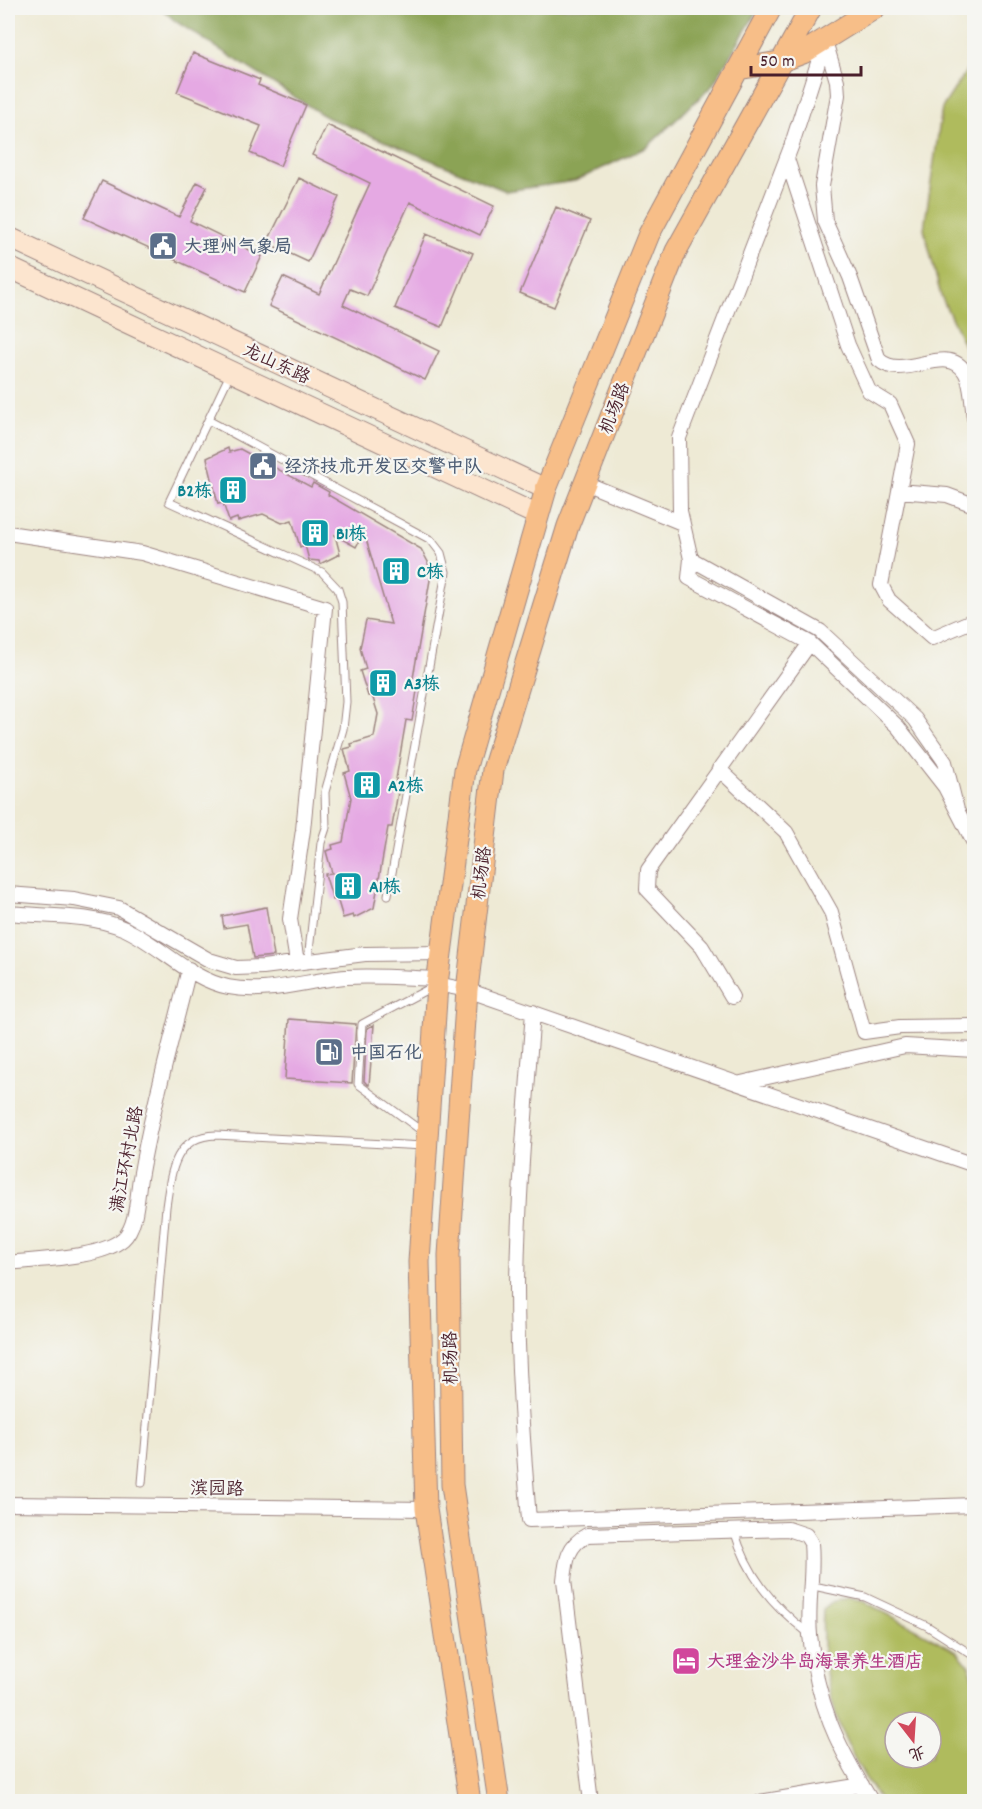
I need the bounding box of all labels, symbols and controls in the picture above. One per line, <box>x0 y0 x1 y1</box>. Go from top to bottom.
scale bar <box>751 39 860 77</box>
text: 50 m <box>760 50 795 75</box>
public building icon: 大理州气象局 <box>147 230 179 262</box>
place label: 大理州气象局 <box>184 236 292 261</box>
street label: 龙山东路 <box>238 339 314 392</box>
street label: 机场路 <box>595 379 638 439</box>
public building icon: 经济技术开发区交警中队 <box>247 450 279 482</box>
place label: 经济技术开发区交警中队 <box>284 456 482 481</box>
building icon: B2栋 <box>217 474 249 506</box>
place label: B2栋 <box>178 480 212 505</box>
building icon: B1栋 <box>299 517 331 549</box>
place label: B1栋 <box>336 523 366 548</box>
building icon: C栋 <box>380 555 412 587</box>
place label: C栋 <box>417 561 444 586</box>
building icon: A3栋 <box>367 667 399 699</box>
place label: A3栋 <box>404 673 440 698</box>
building icon: A2栋 <box>351 769 383 801</box>
place label: A2栋 <box>388 775 424 800</box>
street label: 机场路 <box>468 845 499 902</box>
building icon: A1栋 <box>332 870 364 902</box>
place label: A1栋 <box>369 876 401 901</box>
fuel station icon: 中国石化 <box>313 1036 345 1068</box>
place label: 中国石化 <box>350 1042 422 1067</box>
street label: 满江环村北路 <box>106 1104 151 1215</box>
street label: 机场路 <box>440 1331 465 1385</box>
street label: 滨园路 <box>190 1478 244 1503</box>
hotel icon: 大理金沙半岛海景养生酒店 <box>670 1645 702 1677</box>
place label: 大理金沙半岛海景养生酒店 <box>707 1651 923 1676</box>
north arrow <box>883 1710 943 1770</box>
text: 北 <box>906 1739 928 1765</box>

